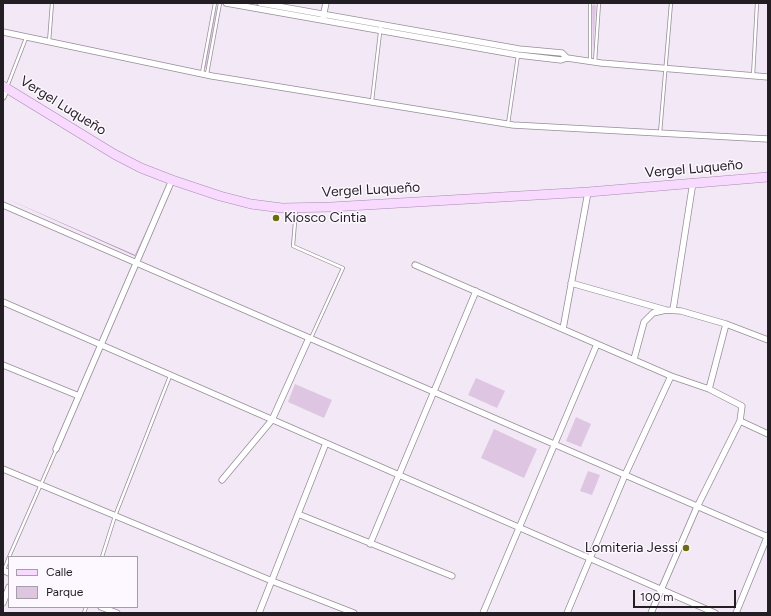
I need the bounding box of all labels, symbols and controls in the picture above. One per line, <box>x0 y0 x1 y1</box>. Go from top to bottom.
street label: Vergel Luqueño <box>17 73 109 139</box>
street label: Vergel Luqueño <box>644 156 744 182</box>
street label: Vergel Luqueño <box>321 179 421 201</box>
place label: Kiosco Cintia <box>284 210 366 226</box>
marker: Kiosco Cintia <box>271 213 281 223</box>
place label: Lomiteria Jessi <box>585 540 678 556</box>
marker: Lomiteria Jessi <box>681 543 691 553</box>
legend <box>8 556 138 608</box>
text: Calle <box>46 565 73 579</box>
scale bar <box>635 582 738 608</box>
text: Parque <box>46 585 83 599</box>
text: 100 m <box>640 590 674 604</box>

